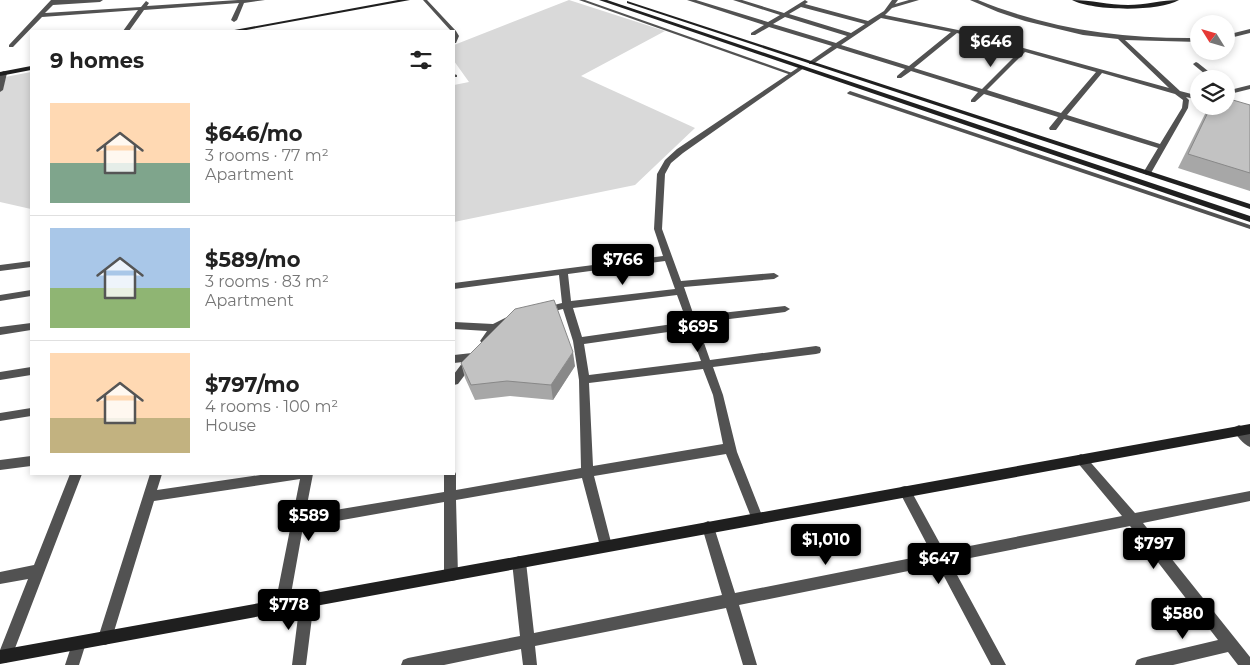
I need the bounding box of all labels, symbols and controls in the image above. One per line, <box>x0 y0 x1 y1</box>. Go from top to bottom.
north arrow <box>1190 15 1235 60</box>
map controls <box>1190 15 1235 115</box>
pin: $646 <box>961 26 1021 68</box>
text: $646 <box>970 32 1012 51</box>
icon: filters <box>407 46 435 74</box>
text: 9 homes <box>50 48 144 73</box>
button: layers <box>1190 70 1235 115</box>
text: $646/mo <box>205 121 303 146</box>
icon: home <box>90 123 150 183</box>
text: 3 rooms · 77 m² <box>205 146 329 165</box>
text: Apartment <box>205 165 294 184</box>
pin: $766 <box>593 244 653 286</box>
text: $589/mo <box>205 247 300 272</box>
icon: home <box>90 248 150 308</box>
text: $766 <box>603 250 643 269</box>
text: 3 rooms · 83 m² <box>205 272 329 291</box>
text: Apartment <box>205 291 294 310</box>
pin: $695 <box>668 310 728 353</box>
text: $695 <box>678 317 718 336</box>
text: $797/mo <box>205 372 299 397</box>
icon: home <box>90 373 150 433</box>
text: 4 rooms · 100 m² <box>205 397 338 416</box>
text: House <box>205 416 256 435</box>
pin: $589 <box>279 500 339 542</box>
text: $589 <box>289 506 329 525</box>
pin: $1,010 <box>785 524 867 566</box>
pin: $797 <box>1124 528 1184 570</box>
text: $1,010 <box>802 530 850 549</box>
text: $797 <box>1134 534 1174 553</box>
pin: $647 <box>909 542 969 585</box>
text: $647 <box>919 549 959 568</box>
pin: $778 <box>259 588 319 631</box>
text: $778 <box>269 595 309 614</box>
pin: $580 <box>1153 598 1213 640</box>
text: $580 <box>1162 604 1204 623</box>

